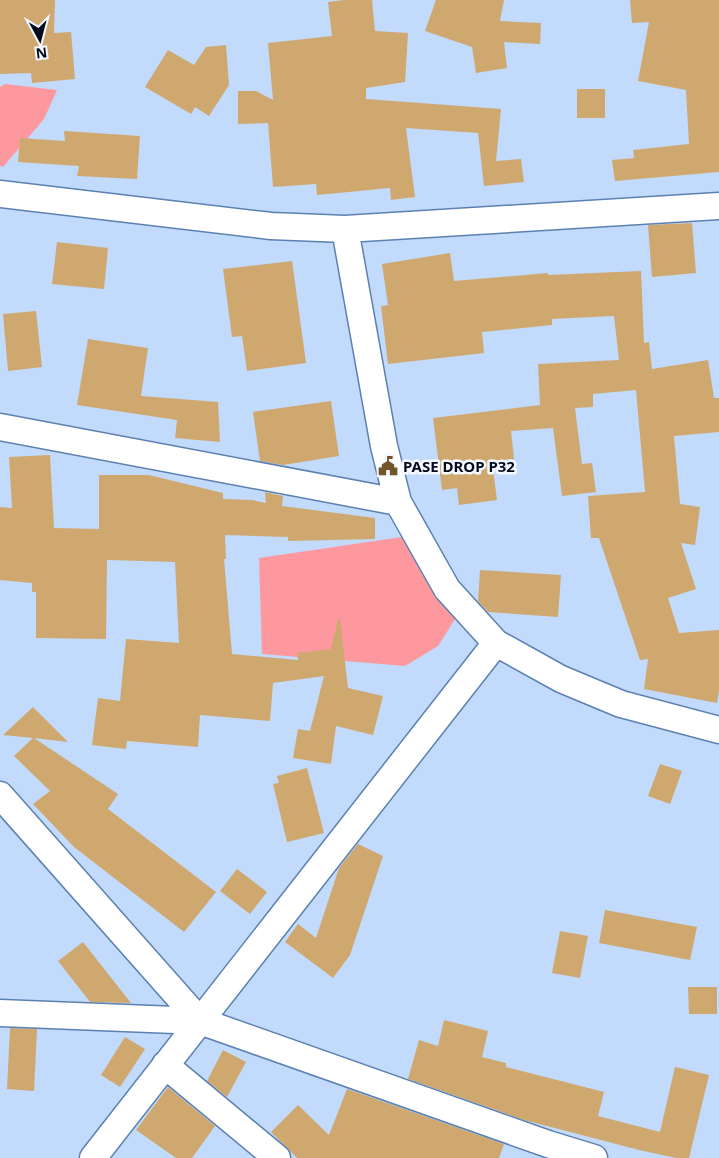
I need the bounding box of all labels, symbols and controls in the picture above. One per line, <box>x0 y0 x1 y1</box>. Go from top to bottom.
north arrow <box>15 15 65 65</box>
text: N <box>35 43 48 64</box>
public building icon: PASE DROP P32 <box>377 455 399 477</box>
place label: PASE DROP P32 <box>403 456 515 476</box>

